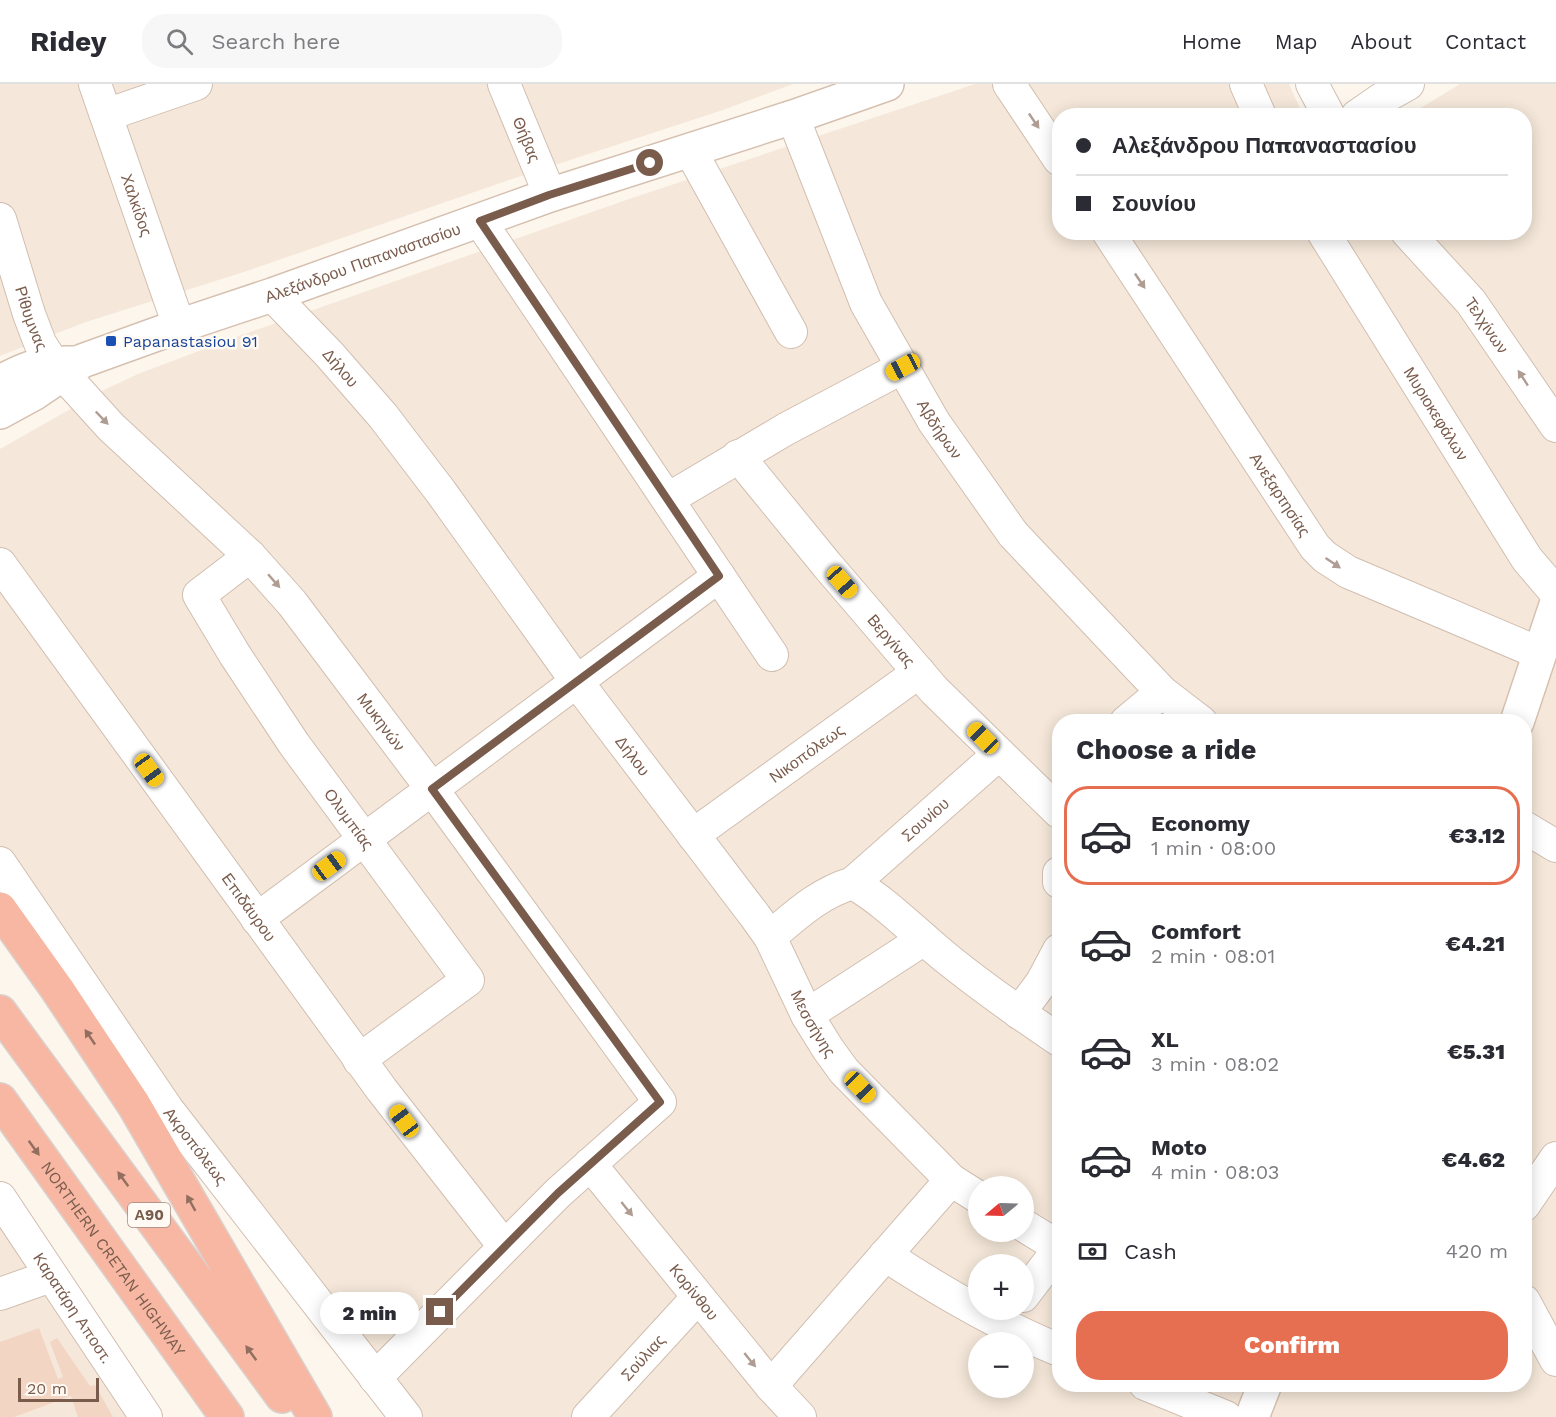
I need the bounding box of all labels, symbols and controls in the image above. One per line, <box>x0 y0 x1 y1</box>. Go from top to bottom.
search box <box>142 14 562 68</box>
text: Ridey <box>30 25 106 58</box>
icon: search <box>163 25 196 58</box>
text: Search here <box>211 29 340 54</box>
text: Home <box>1182 29 1242 54</box>
text: Map <box>1275 29 1318 54</box>
text: About <box>1351 29 1412 54</box>
text: Contact <box>1445 29 1526 54</box>
one-way arrow <box>1028 113 1040 129</box>
street label: Θήβας <box>509 114 545 165</box>
text: Αλεξάνδρου Παπαναστασίου <box>1112 133 1417 158</box>
route start <box>636 149 663 176</box>
street label: Χαλκίδος <box>117 171 157 239</box>
text: Σουνίου <box>1112 191 1196 216</box>
street label: Αλεξάνδρου Παπαναστασίου <box>262 219 463 306</box>
one-way arrow <box>1134 273 1145 289</box>
street label: Ρίθυμνας <box>12 284 52 354</box>
street label: Τελχίνων <box>1461 294 1513 357</box>
place label: Papanastasiou 91 <box>123 332 258 351</box>
marker: Papanastasiou 91 <box>104 334 118 348</box>
street label: Δήλου <box>319 344 363 391</box>
car <box>883 351 923 383</box>
street label: Μυριοκεφάλων <box>1400 363 1473 464</box>
one-way arrow <box>1517 370 1528 387</box>
street label: Αβδήρων <box>914 396 966 462</box>
one-way arrow <box>95 411 109 426</box>
street label: Ανεξαρτησίας <box>1246 449 1315 540</box>
one-way arrow <box>1324 557 1340 569</box>
car <box>823 563 861 601</box>
one-way arrow <box>267 574 281 589</box>
street label: Βεργίνας <box>864 610 920 671</box>
street label: Μυκηνών <box>354 689 409 755</box>
car <box>964 719 1002 757</box>
street label: Νικοπόλεως <box>765 720 848 786</box>
street label: Δήλου <box>612 732 654 779</box>
text: Choose a ride <box>1076 734 1256 766</box>
car <box>131 750 167 790</box>
street label: Ολυμπίας <box>320 785 378 853</box>
street label: Σουνίου <box>898 793 953 845</box>
icon: car <box>1079 809 1133 863</box>
text: Economy <box>1151 811 1250 836</box>
text: €3.12 <box>1449 823 1505 848</box>
text: 1 min · 08:00 <box>1151 836 1276 860</box>
car <box>309 848 349 884</box>
street label: Επιδάυρου <box>218 869 280 945</box>
icon: car <box>1079 917 1133 971</box>
text: Comfort <box>1151 919 1241 944</box>
text: €4.21 <box>1445 931 1505 956</box>
text: 2 min · 08:01 <box>1151 944 1275 968</box>
street label: Μεσσήνης <box>787 987 840 1061</box>
icon: car <box>1079 1025 1133 1079</box>
text: XL <box>1151 1027 1179 1052</box>
one-way arrow <box>84 1029 96 1045</box>
text: €5.31 <box>1447 1039 1505 1064</box>
text: 3 min · 08:02 <box>1151 1052 1279 1076</box>
car <box>841 1068 879 1106</box>
car <box>386 1101 422 1141</box>
street label: Ακροπόλεως <box>160 1103 232 1188</box>
icon: car <box>1079 1133 1133 1187</box>
text: Moto <box>1151 1135 1207 1160</box>
one-way arrow <box>28 1139 40 1155</box>
text: €4.62 <box>1442 1147 1505 1172</box>
street label: NORTHERN CRETAN HIGHWAY <box>37 1158 190 1359</box>
text: 4 min · 08:03 <box>1151 1160 1279 1184</box>
one-way arrow <box>116 1171 129 1187</box>
north arrow <box>968 1176 1034 1242</box>
map controls <box>968 1176 1034 1398</box>
one-way arrow <box>186 1194 196 1211</box>
one-way arrow <box>620 1202 632 1217</box>
road number: Α90 <box>128 1203 170 1227</box>
icon: cash <box>1076 1235 1109 1268</box>
text: Cash <box>1124 1239 1177 1264</box>
text: 420 m <box>1446 1239 1508 1263</box>
street label: Καρατάρη Αποστ. <box>30 1249 117 1367</box>
button: + <box>968 1254 1034 1320</box>
street label: Κορίνθου <box>666 1260 723 1324</box>
callout: 2 min <box>320 1291 419 1333</box>
route end <box>426 1298 453 1325</box>
text: 2 min <box>342 1301 397 1325</box>
button: Confirm <box>1076 1311 1508 1380</box>
street label: Σούλιας <box>617 1330 669 1384</box>
button: − <box>968 1332 1034 1398</box>
one-way arrow <box>244 1345 257 1361</box>
one-way arrow <box>744 1353 756 1368</box>
scale bar <box>18 1375 99 1402</box>
text: 20 m <box>27 1379 67 1398</box>

